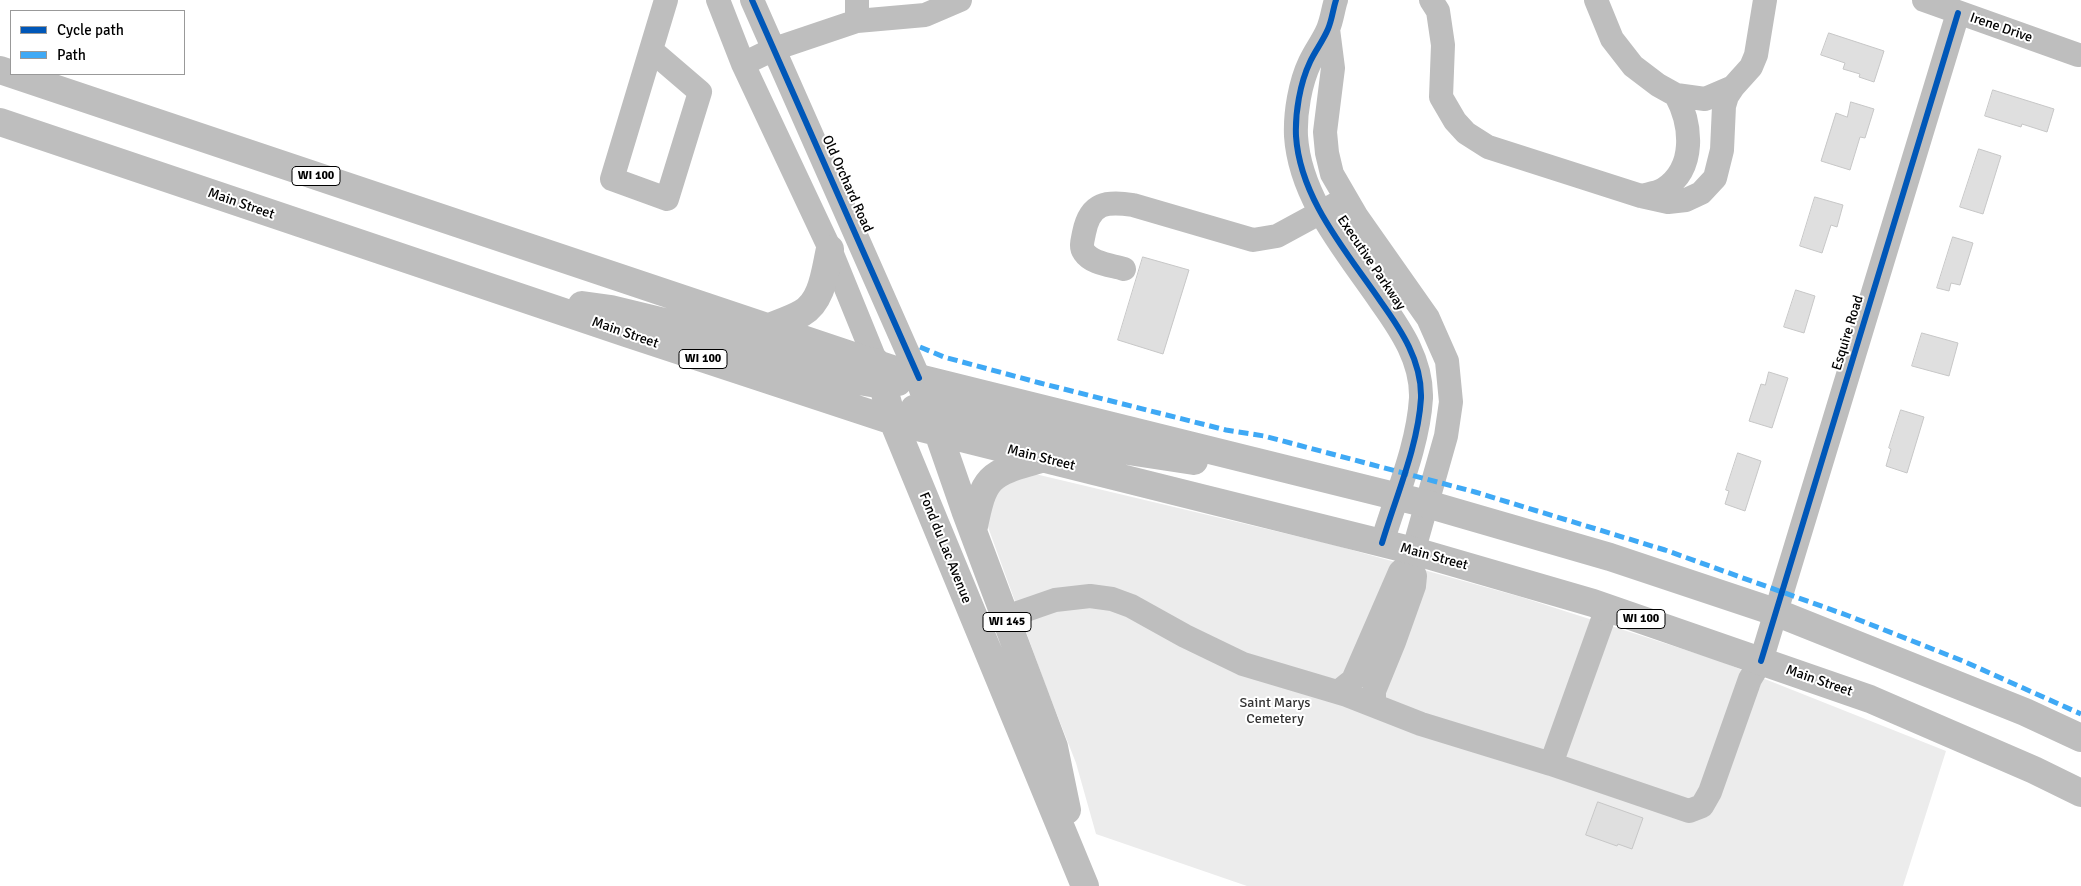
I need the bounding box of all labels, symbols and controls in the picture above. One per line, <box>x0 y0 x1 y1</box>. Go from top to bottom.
street label: Irene Drive <box>1968 9 2034 47</box>
legend <box>10 10 185 75</box>
text: Cycle path <box>57 21 124 39</box>
text: Path <box>57 46 86 64</box>
street label: Old Orchard Road <box>818 133 876 235</box>
road number: WI 100 <box>292 167 340 186</box>
street label: Main Street <box>205 185 277 223</box>
street label: Executive Parkway <box>1333 212 1409 314</box>
street label: Esquire Road <box>1829 293 1867 373</box>
street label: Main Street <box>589 314 661 352</box>
road number: WI 100 <box>679 349 727 368</box>
street label: Main Street <box>1005 441 1077 475</box>
street label: Fond du Lac Avenue <box>915 490 975 606</box>
street label: Main Street <box>1398 540 1470 574</box>
road number: WI 100 <box>1617 610 1665 628</box>
road number: WI 145 <box>983 612 1031 632</box>
street label: Main Street <box>1783 662 1855 700</box>
park label: Saint Marys Cemetery <box>1240 695 1310 728</box>

